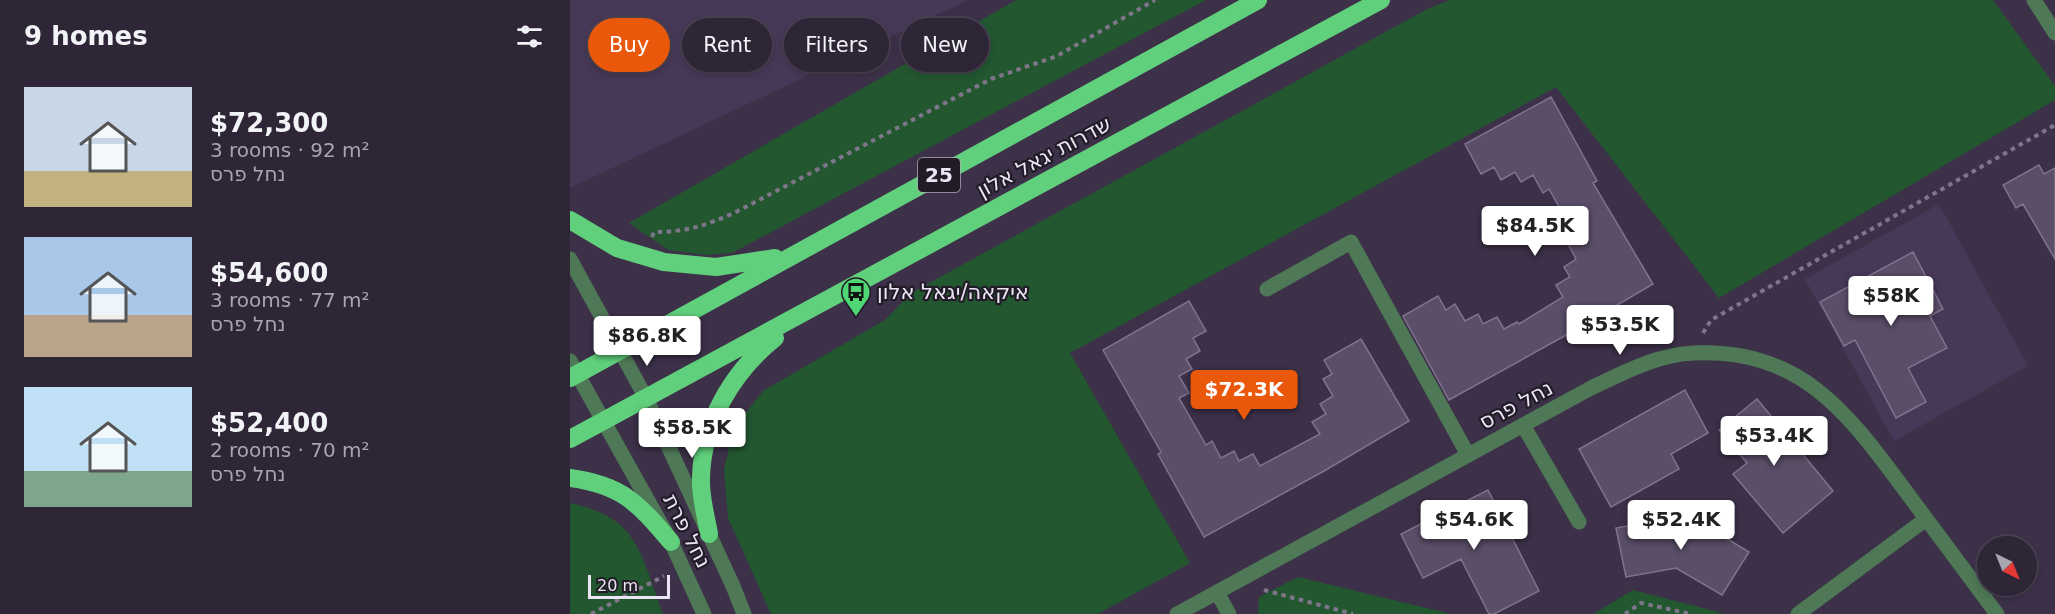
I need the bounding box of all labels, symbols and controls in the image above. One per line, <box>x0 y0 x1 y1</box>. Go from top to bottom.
chip: Buy <box>588 18 670 72</box>
chip: Rent <box>682 18 772 72</box>
chip: Filters <box>784 18 889 72</box>
chip: New <box>901 18 989 72</box>
icon: filters <box>513 20 546 53</box>
text: 9 homes <box>24 21 148 51</box>
text: $72,300 <box>210 108 328 138</box>
icon: home <box>72 111 144 183</box>
street label: שדרות יגאל אלון <box>973 112 1115 202</box>
text: 3 rooms · 92 m² <box>210 138 370 162</box>
road number: 25 <box>918 158 960 192</box>
text: נחל פרס <box>210 162 286 186</box>
pin: $84.5K <box>1486 206 1584 257</box>
text: $84.5K <box>1496 213 1574 237</box>
text: $54,600 <box>210 258 328 288</box>
icon: home <box>72 261 144 333</box>
bus stop icon: איקאה/יגאל אלון <box>840 276 872 318</box>
pin: $58K <box>1855 276 1927 327</box>
place label: איקאה/יגאל אלון <box>877 280 1029 304</box>
text: $58K <box>1862 283 1920 307</box>
text: 3 rooms · 77 m² <box>210 288 370 312</box>
pin: $53.5K <box>1571 305 1669 356</box>
text: נחל פרס <box>210 312 286 336</box>
text: $53.5K <box>1581 312 1659 336</box>
pin: $86.8K <box>598 316 696 367</box>
text: $86.8K <box>608 323 686 347</box>
pin: $72.3K <box>1195 370 1293 421</box>
street label: נחל פרס <box>1475 376 1557 434</box>
text: $72.3K <box>1205 377 1283 401</box>
text: $52,400 <box>210 408 328 438</box>
pin: $58.5K <box>643 408 741 459</box>
icon: home <box>72 411 144 483</box>
text: $58.5K <box>653 415 731 439</box>
pin: $53.4K <box>1725 416 1823 467</box>
text: $53.4K <box>1735 423 1813 447</box>
text: 2 rooms · 70 m² <box>210 438 370 462</box>
text: נחל פרס <box>210 462 286 486</box>
street label: נחל פרת <box>658 490 716 572</box>
pin: $54.6K <box>1425 500 1523 551</box>
pin: $52.4K <box>1632 500 1730 551</box>
text: $54.6K <box>1435 507 1513 531</box>
text: $52.4K <box>1642 507 1720 531</box>
north arrow <box>1977 536 2037 596</box>
map controls <box>1977 536 2037 596</box>
scale bar <box>588 572 670 600</box>
text: 20 m <box>597 576 638 595</box>

